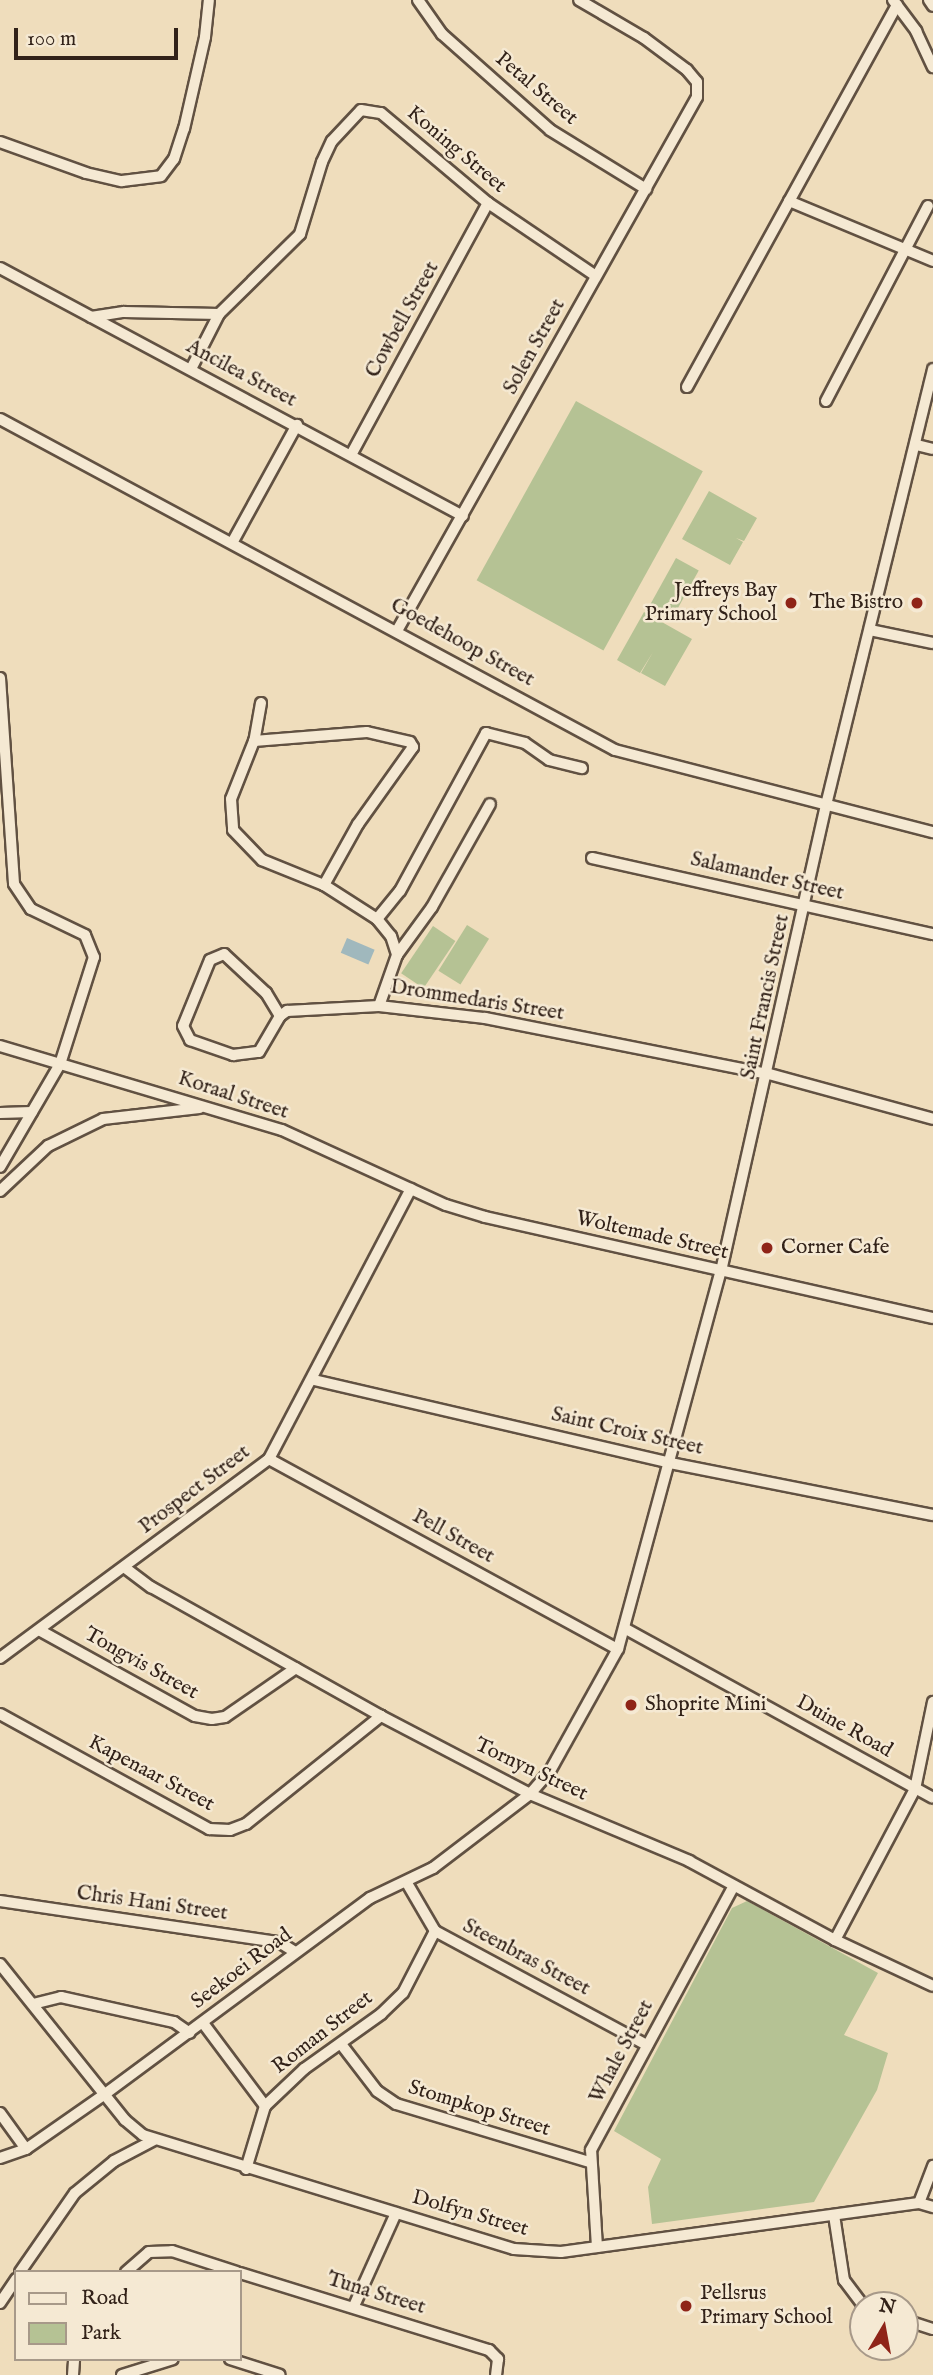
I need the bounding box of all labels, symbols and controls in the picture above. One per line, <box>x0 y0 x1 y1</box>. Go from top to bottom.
scale bar <box>18 14 182 58</box>
text: 100 m <box>27 26 76 53</box>
street label: Petal Street <box>489 47 583 131</box>
street label: Koning Street <box>401 101 511 199</box>
street label: Cowbell Street <box>361 257 445 383</box>
street label: Solen Street <box>498 295 572 399</box>
street label: Ancilea Street <box>182 334 300 414</box>
place label: Jeffreys Bay Primary School <box>644 578 777 628</box>
place label: The Bistro <box>809 590 903 616</box>
street label: Goedehoop Street <box>386 593 538 693</box>
marker: Jeffreys Bay Primary School <box>783 595 799 611</box>
marker: The Bistro <box>909 595 925 611</box>
street label: Salamander Street <box>688 847 846 907</box>
street label: Saint Francis Street <box>736 912 796 1082</box>
street label: Drommedaris Street <box>388 975 566 1027</box>
street label: Koraal Street <box>175 1066 291 1126</box>
street label: Woltemade Street <box>573 1206 731 1266</box>
place label: Corner Cafe <box>781 1235 889 1261</box>
marker: Corner Cafe <box>759 1240 775 1256</box>
street label: Saint Croix Street <box>549 1402 705 1462</box>
street label: Prospect Street <box>134 1440 256 1540</box>
street label: Pell Street <box>408 1504 498 1570</box>
street label: Tongvis Street <box>79 1622 203 1706</box>
street label: Duine Road <box>791 1690 897 1764</box>
place label: Shoprite Mini <box>645 1692 766 1718</box>
marker: Shoprite Mini <box>623 1697 639 1713</box>
street label: Kapenaar Street <box>84 1730 218 1818</box>
street label: Tornyn Street <box>471 1733 591 1807</box>
street label: Chris Hani Street <box>75 1881 229 1927</box>
street label: Steenbras Street <box>458 1914 594 2002</box>
street label: Seekoei Road <box>187 1923 297 2015</box>
street label: Roman Street <box>268 1986 378 2080</box>
street label: Whale Street <box>584 1996 660 2108</box>
street label: Stompkop Street <box>405 2075 553 2143</box>
street label: Dolfyn Street <box>409 2185 531 2243</box>
street label: Tuna Street <box>324 2267 428 2321</box>
legend <box>14 2270 242 2361</box>
place label: Pellsrus Primary School <box>700 2281 833 2331</box>
text: Road <box>81 2285 128 2312</box>
north arrow <box>849 2291 919 2361</box>
text: N <box>877 2294 897 2321</box>
marker: Pellsrus Primary School <box>678 2298 694 2314</box>
text: Park <box>81 2320 121 2347</box>

